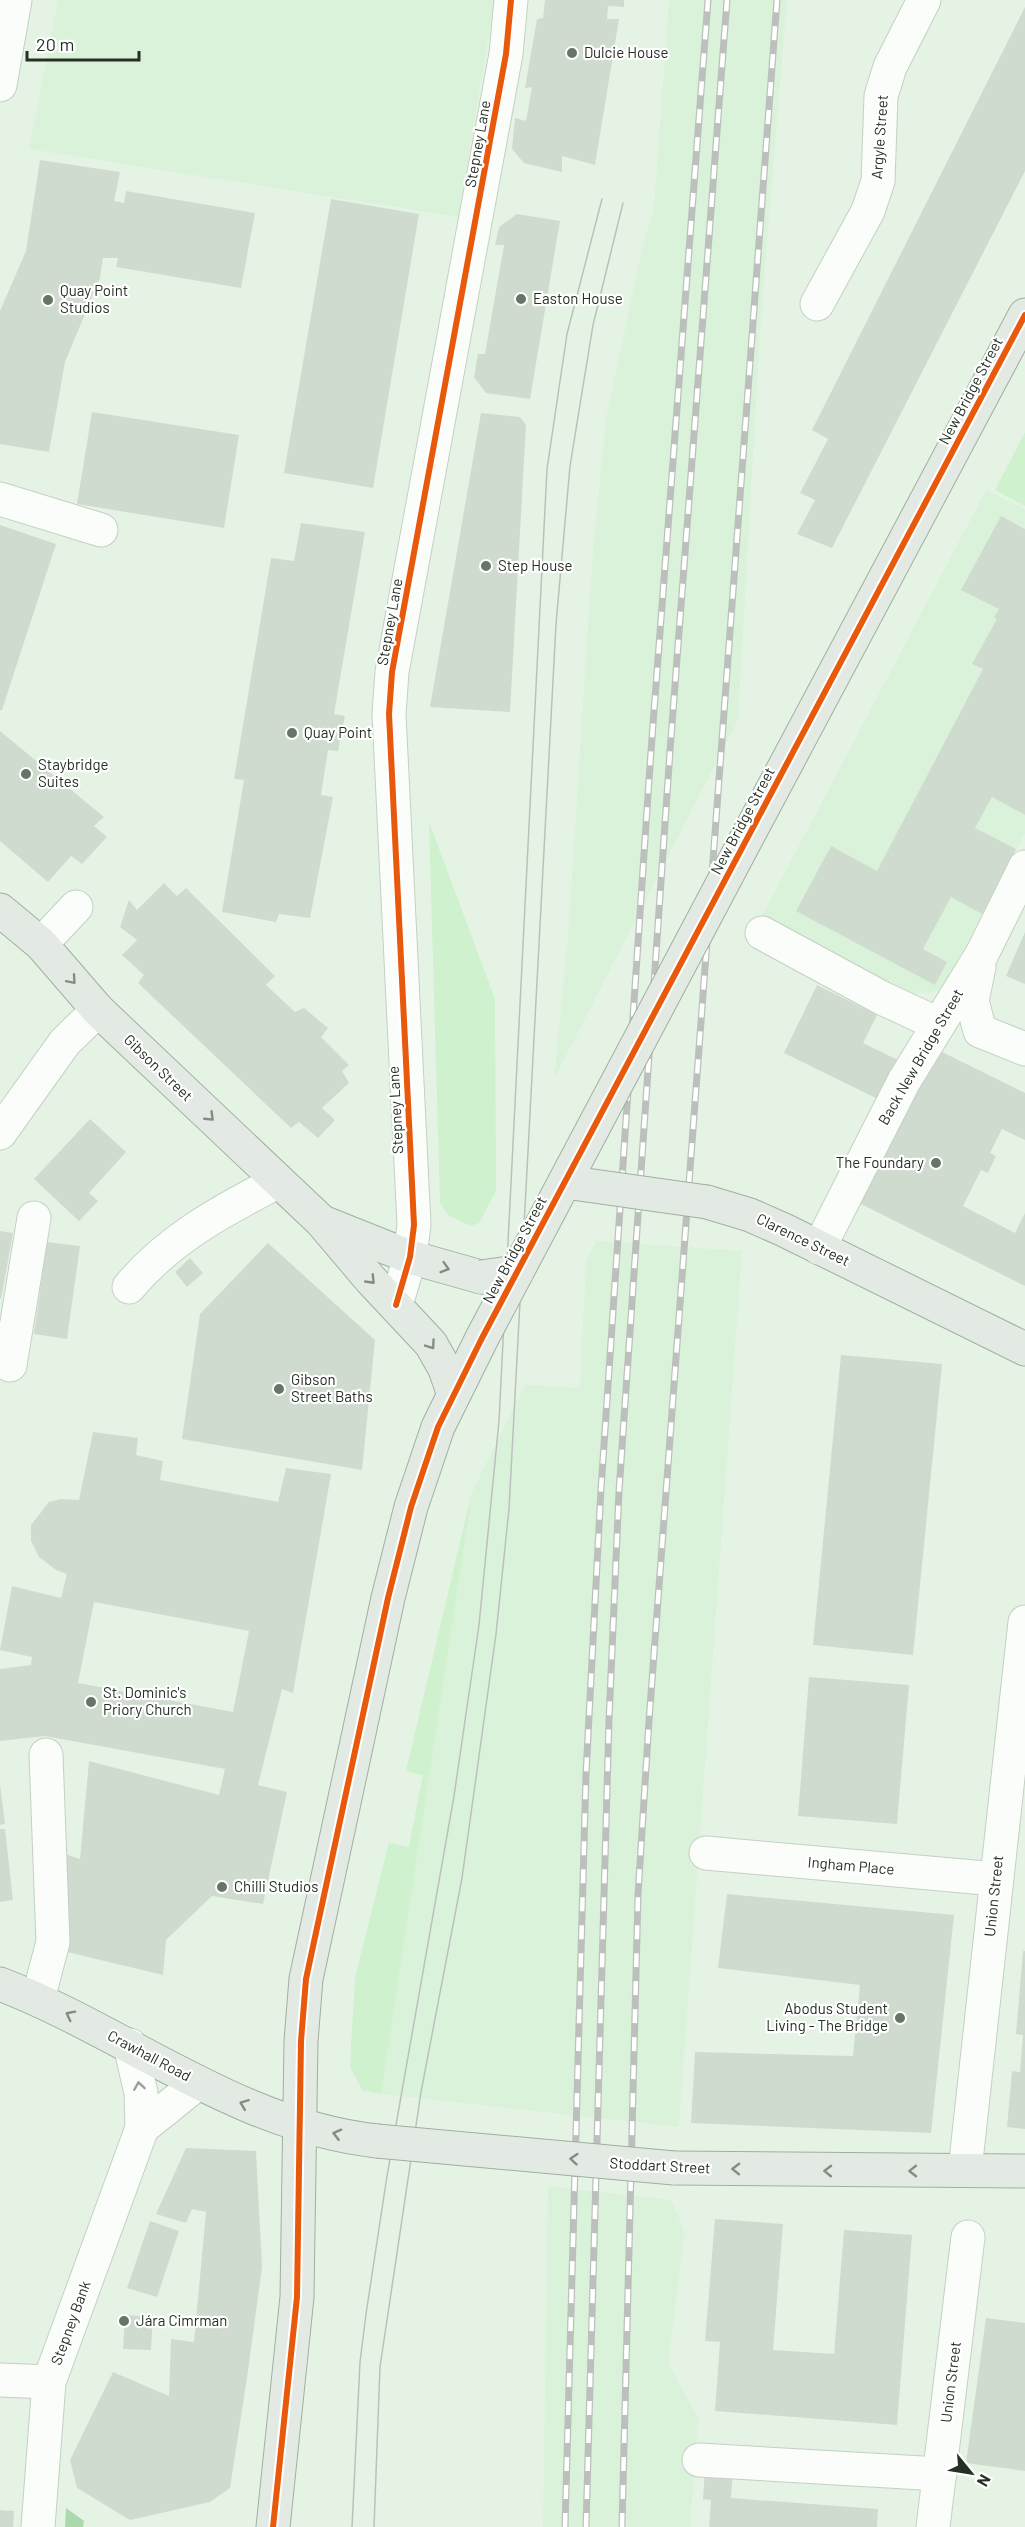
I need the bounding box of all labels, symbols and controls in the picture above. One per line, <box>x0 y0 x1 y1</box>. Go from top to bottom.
scale bar <box>27 24 140 62</box>
text: 20 m <box>36 33 74 55</box>
place label: Dulcie House <box>584 43 668 61</box>
marker: Dulcie House <box>565 46 579 60</box>
street label: Argyle Street <box>867 94 891 180</box>
street label: Stepney Lane <box>460 99 494 189</box>
place label: Quay Point Studios <box>60 281 128 316</box>
place label: Easton House <box>533 289 623 307</box>
marker: Easton House <box>514 292 528 306</box>
marker: Quay Point Studios <box>41 293 55 307</box>
street label: New Bridge Street <box>934 334 1006 447</box>
place label: Step House <box>498 556 573 574</box>
marker: Step House <box>479 559 493 573</box>
street label: Stepney Lane <box>372 577 406 667</box>
place label: Quay Point <box>304 723 372 741</box>
marker: Quay Point <box>285 726 299 740</box>
place label: Staybridge Suites <box>38 755 108 790</box>
street label: New Bridge Street <box>706 764 778 877</box>
marker: Staybridge Suites <box>19 767 33 781</box>
one-way arrow <box>64 973 75 984</box>
street label: Back New Bridge Street <box>874 985 966 1128</box>
street label: Gibson Street <box>121 1030 197 1105</box>
street label: Stepney Lane <box>384 1066 406 1155</box>
one-way arrow <box>203 1110 213 1121</box>
place label: The Foundary <box>836 1153 924 1171</box>
marker: The Foundary <box>929 1156 943 1170</box>
street label: New Bridge Street <box>478 1193 550 1306</box>
street label: Clarence Street <box>754 1209 853 1269</box>
one-way arrow <box>439 1261 450 1273</box>
one-way arrow <box>364 1274 375 1284</box>
one-way arrow <box>424 1338 435 1349</box>
place label: Gibson Street Baths <box>291 1370 373 1405</box>
marker: Gibson Street Baths <box>272 1382 286 1396</box>
place label: St. Dominic's Priory Church <box>103 1683 192 1718</box>
marker: St. Dominic's Priory Church <box>84 1695 98 1709</box>
street label: Ingham Place <box>807 1852 895 1878</box>
street label: Union Street <box>980 1854 1006 1938</box>
place label: Chilli Studios <box>234 1877 318 1895</box>
marker: Chilli Studios <box>215 1880 229 1894</box>
place label: Abodus Student Living - The Bridge <box>766 1999 888 2034</box>
one-way arrow <box>66 2011 77 2022</box>
marker: Abodus Student Living - The Bridge <box>893 2011 907 2025</box>
street label: Crawhall Road <box>105 2026 194 2085</box>
one-way arrow <box>134 2082 146 2091</box>
one-way arrow <box>239 2099 250 2111</box>
one-way arrow <box>333 2128 343 2141</box>
one-way arrow <box>569 2153 578 2166</box>
street label: Stoddart Street <box>609 2153 711 2177</box>
one-way arrow <box>732 2163 741 2176</box>
one-way arrow <box>909 2164 918 2177</box>
one-way arrow <box>823 2165 832 2177</box>
street label: Stepney Bank <box>46 2278 94 2367</box>
place label: Jára Cimrman <box>136 2311 227 2329</box>
marker: Jára Cimrman <box>117 2314 131 2328</box>
street label: Union Street <box>936 2340 964 2424</box>
north arrow <box>941 2443 1001 2503</box>
text: N <box>974 2471 995 2490</box>

